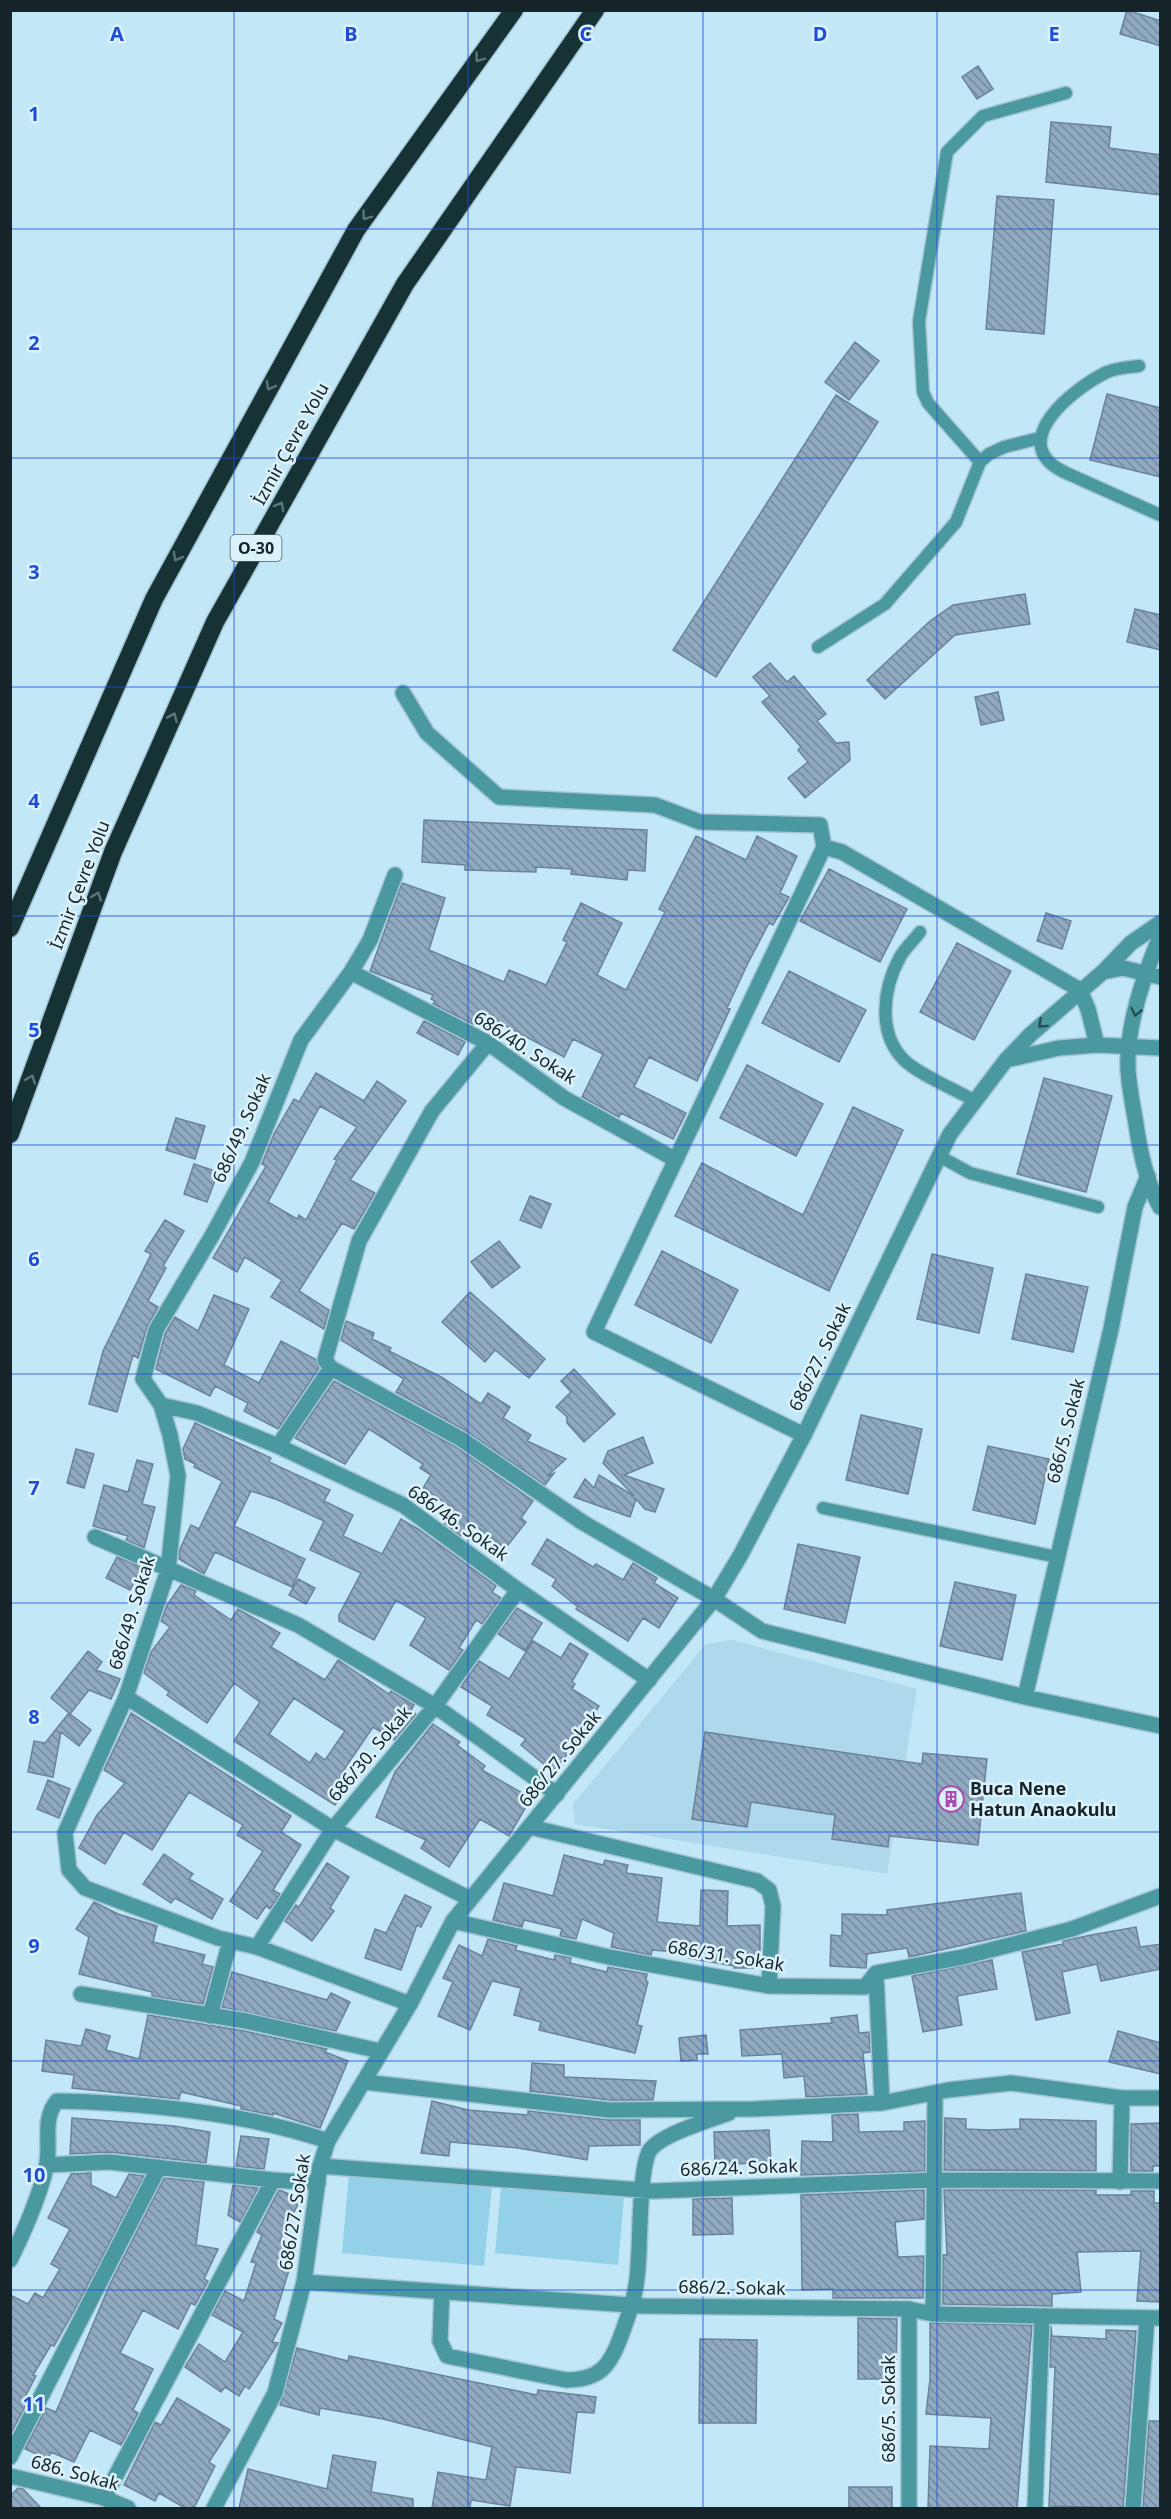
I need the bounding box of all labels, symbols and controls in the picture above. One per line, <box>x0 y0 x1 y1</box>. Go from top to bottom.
text: A <box>110 20 124 47</box>
text: B <box>344 20 358 47</box>
text: C <box>580 20 593 47</box>
text: D <box>813 20 827 47</box>
text: E <box>1048 20 1060 47</box>
one-way arrow <box>476 52 487 63</box>
text: 1 <box>28 100 40 127</box>
one-way arrow <box>362 210 373 221</box>
text: 2 <box>28 329 40 356</box>
street label: İzmir Çevre Yolu <box>247 378 334 509</box>
one-way arrow <box>266 380 277 391</box>
one-way arrow <box>273 501 285 512</box>
road number: O-30 <box>230 535 282 561</box>
one-way arrow <box>172 551 184 562</box>
text: 3 <box>28 558 40 585</box>
one-way arrow <box>166 712 178 723</box>
text: 4 <box>28 787 40 814</box>
street label: İzmir Çevre Yolu <box>43 817 115 953</box>
one-way arrow <box>90 891 103 902</box>
street label: 686/40. Sokak <box>470 1005 582 1090</box>
one-way arrow <box>1131 1007 1144 1017</box>
text: 5 <box>28 1016 40 1043</box>
one-way arrow <box>1038 1017 1049 1028</box>
street label: 686/49. Sokak <box>206 1069 276 1186</box>
one-way arrow <box>23 1075 36 1085</box>
text: 6 <box>28 1245 40 1272</box>
street label: 686/27. Sokak <box>782 1298 856 1415</box>
street label: 686/5. Sokak <box>1040 1375 1090 1486</box>
text: 7 <box>28 1474 40 1501</box>
street label: 686/46. Sokak <box>403 1479 514 1566</box>
street label: 686/49. Sokak <box>102 1553 160 1673</box>
street label: 686/30. Sokak <box>322 1700 417 1806</box>
text: 8 <box>28 1703 40 1730</box>
street label: 686/27. Sokak <box>513 1705 606 1812</box>
place label: Buca Nene Hatun Anaokulu <box>970 1776 1117 1821</box>
building icon: Buca Nene Hatun Anaokulu <box>936 1784 966 1814</box>
text: 9 <box>28 1932 40 1959</box>
street label: 686/31. Sokak <box>666 1934 787 1976</box>
street label: 686/27. Sokak <box>273 2151 315 2272</box>
street label: 686/24. Sokak <box>680 2153 799 2181</box>
text: 10 <box>23 2161 45 2188</box>
street label: 686/2. Sokak <box>678 2274 786 2300</box>
street label: 686/5. Sokak <box>876 2355 900 2463</box>
text: 11 <box>23 2390 45 2417</box>
street label: 686. Sokak <box>28 2449 122 2495</box>

